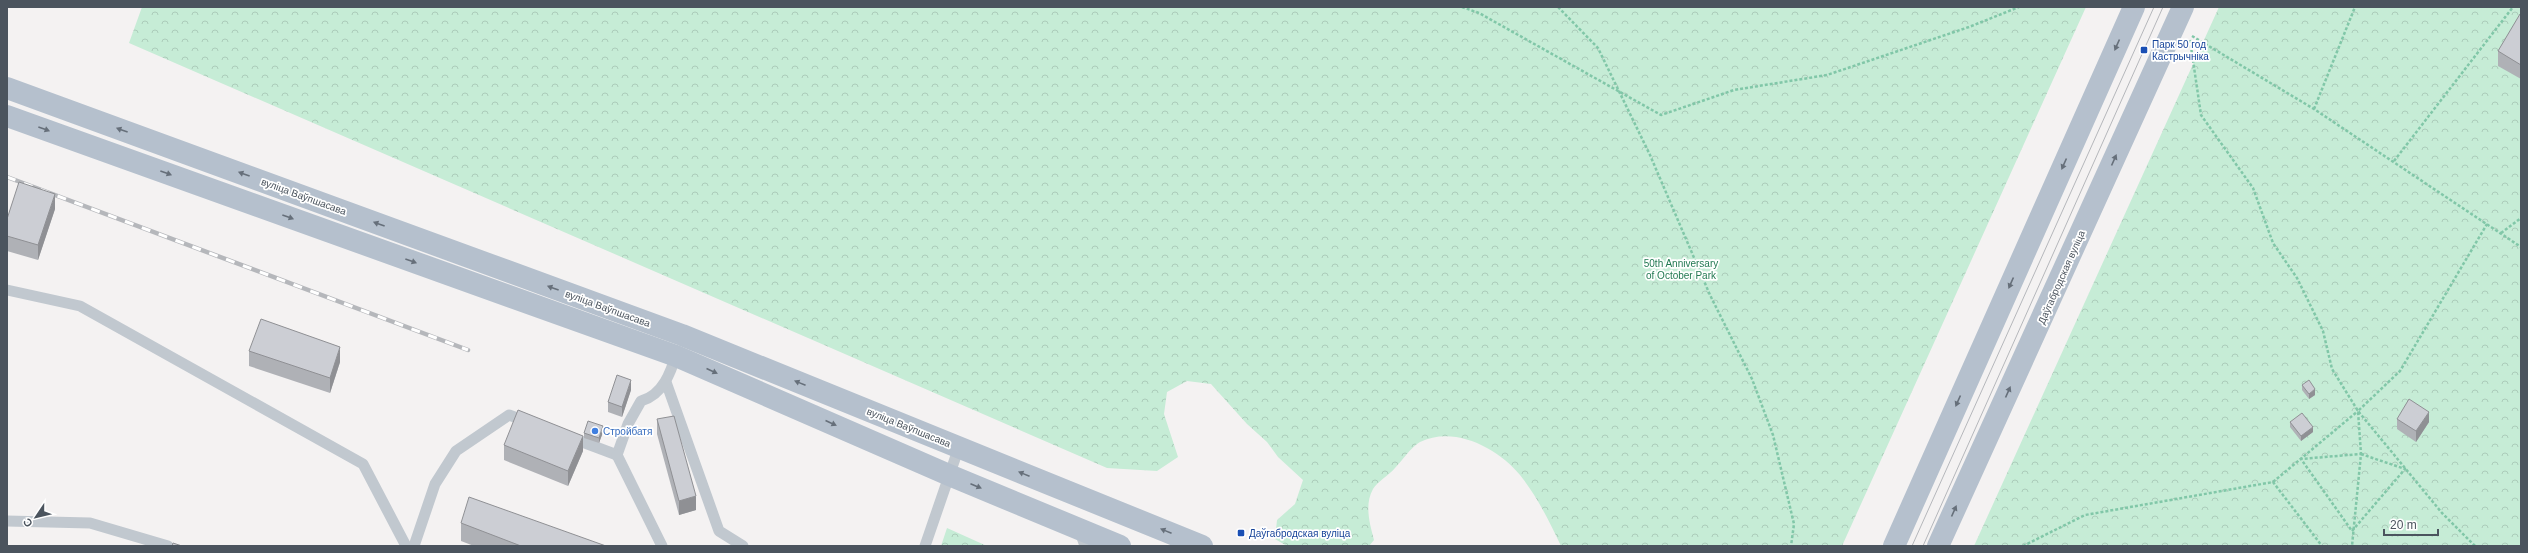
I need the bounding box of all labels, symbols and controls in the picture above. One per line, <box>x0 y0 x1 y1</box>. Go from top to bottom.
one-way arrow <box>2114 39 2120 51</box>
place label: Парк 50 год Кастрычніка <box>2152 39 2209 62</box>
marker: Парк 50 год Кастрычніка <box>2139 45 2149 55</box>
one-way arrow <box>38 126 50 132</box>
one-way arrow <box>115 126 127 132</box>
one-way arrow <box>2111 154 2117 166</box>
one-way arrow <box>2061 158 2067 169</box>
one-way arrow <box>160 170 172 176</box>
one-way arrow <box>237 171 249 177</box>
street label: вуліца Ваўпшасава <box>260 176 348 217</box>
one-way arrow <box>283 214 295 220</box>
one-way arrow <box>372 221 384 227</box>
street label: Даўгабродская вуліца <box>2036 228 2087 326</box>
one-way arrow <box>405 258 417 264</box>
park label: 50th Anniversary of October Park <box>1644 258 1718 281</box>
one-way arrow <box>2008 277 2014 288</box>
one-way arrow <box>547 285 559 291</box>
street label: вуліца Ваўпшасава <box>564 288 652 329</box>
one-way arrow <box>706 369 718 375</box>
one-way arrow <box>793 379 805 385</box>
one-way arrow <box>2005 387 2011 398</box>
one-way arrow <box>1955 396 1961 408</box>
street label: вуліца Ваўпшасава <box>865 406 953 449</box>
one-way arrow <box>825 421 837 427</box>
marker: Стройбатя <box>590 426 600 436</box>
place label: Стройбатя <box>603 426 652 437</box>
one-way arrow <box>1018 470 1030 476</box>
one-way arrow <box>970 483 981 489</box>
north arrow <box>16 497 56 537</box>
one-way arrow <box>1951 505 1957 516</box>
scale bar <box>2384 511 2438 537</box>
text: С <box>21 516 35 529</box>
text: 20 m <box>2390 518 2417 532</box>
one-way arrow <box>1159 528 1171 534</box>
marker: Даўгабродская вуліца <box>1236 528 1246 538</box>
place label: Даўгабродская вуліца <box>1249 528 1351 539</box>

